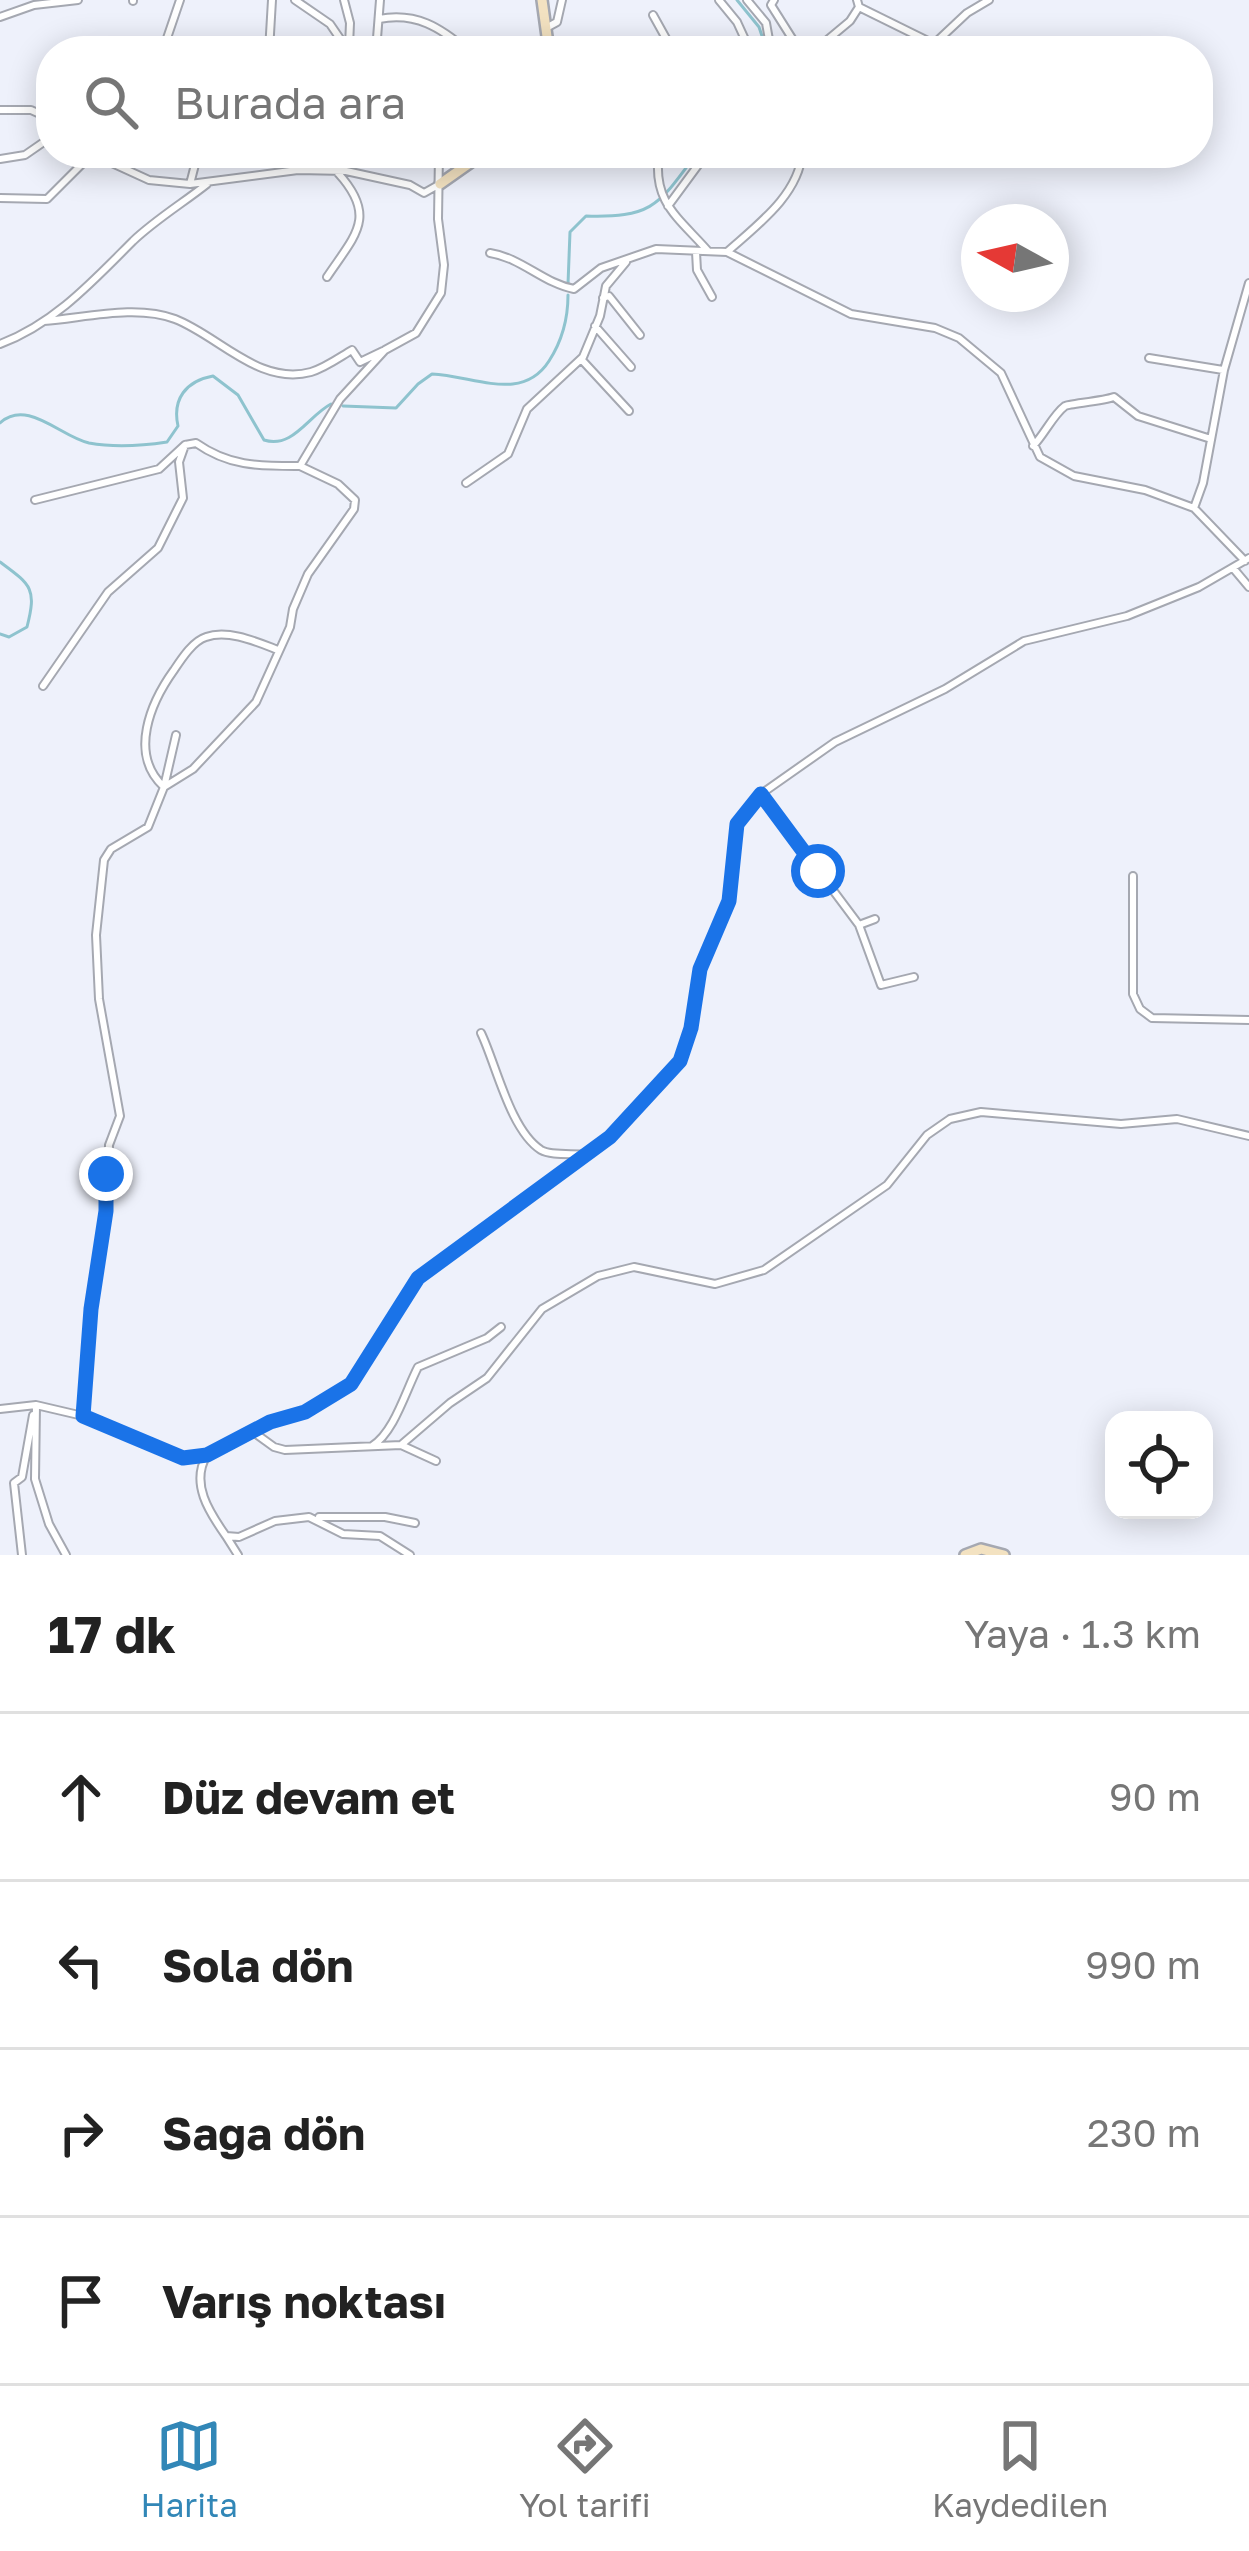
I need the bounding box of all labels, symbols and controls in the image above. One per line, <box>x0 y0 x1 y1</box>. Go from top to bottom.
search box <box>36 36 1213 168</box>
icon: search <box>78 69 144 135</box>
text: Burada ara <box>174 75 406 129</box>
north arrow <box>961 204 1069 312</box>
route start <box>791 844 845 898</box>
route end <box>79 1147 133 1201</box>
map controls <box>1105 1411 1213 1519</box>
button: locate <box>1105 1411 1213 1519</box>
text: 17 dk <box>48 1603 176 1664</box>
text: Yaya · 1.3 km <box>964 1610 1201 1657</box>
icon: ahead <box>48 1764 114 1830</box>
text: Düz devam et <box>162 1770 455 1824</box>
text: 90 m <box>1109 1773 1201 1820</box>
icon: left <box>48 1932 114 1998</box>
text: Sola dön <box>162 1938 353 1992</box>
text: 990 m <box>1085 1941 1201 1988</box>
icon: right <box>48 2100 114 2166</box>
text: Sağa dön <box>162 2106 365 2160</box>
text: 230 m <box>1087 2109 1201 2156</box>
icon: arrive <box>48 2268 114 2334</box>
text: Varış noktası <box>162 2274 446 2328</box>
tab: Harita <box>141 2413 238 2524</box>
tab: Yol tarifi <box>519 2413 651 2524</box>
tab: Kaydedilen <box>932 2413 1108 2524</box>

